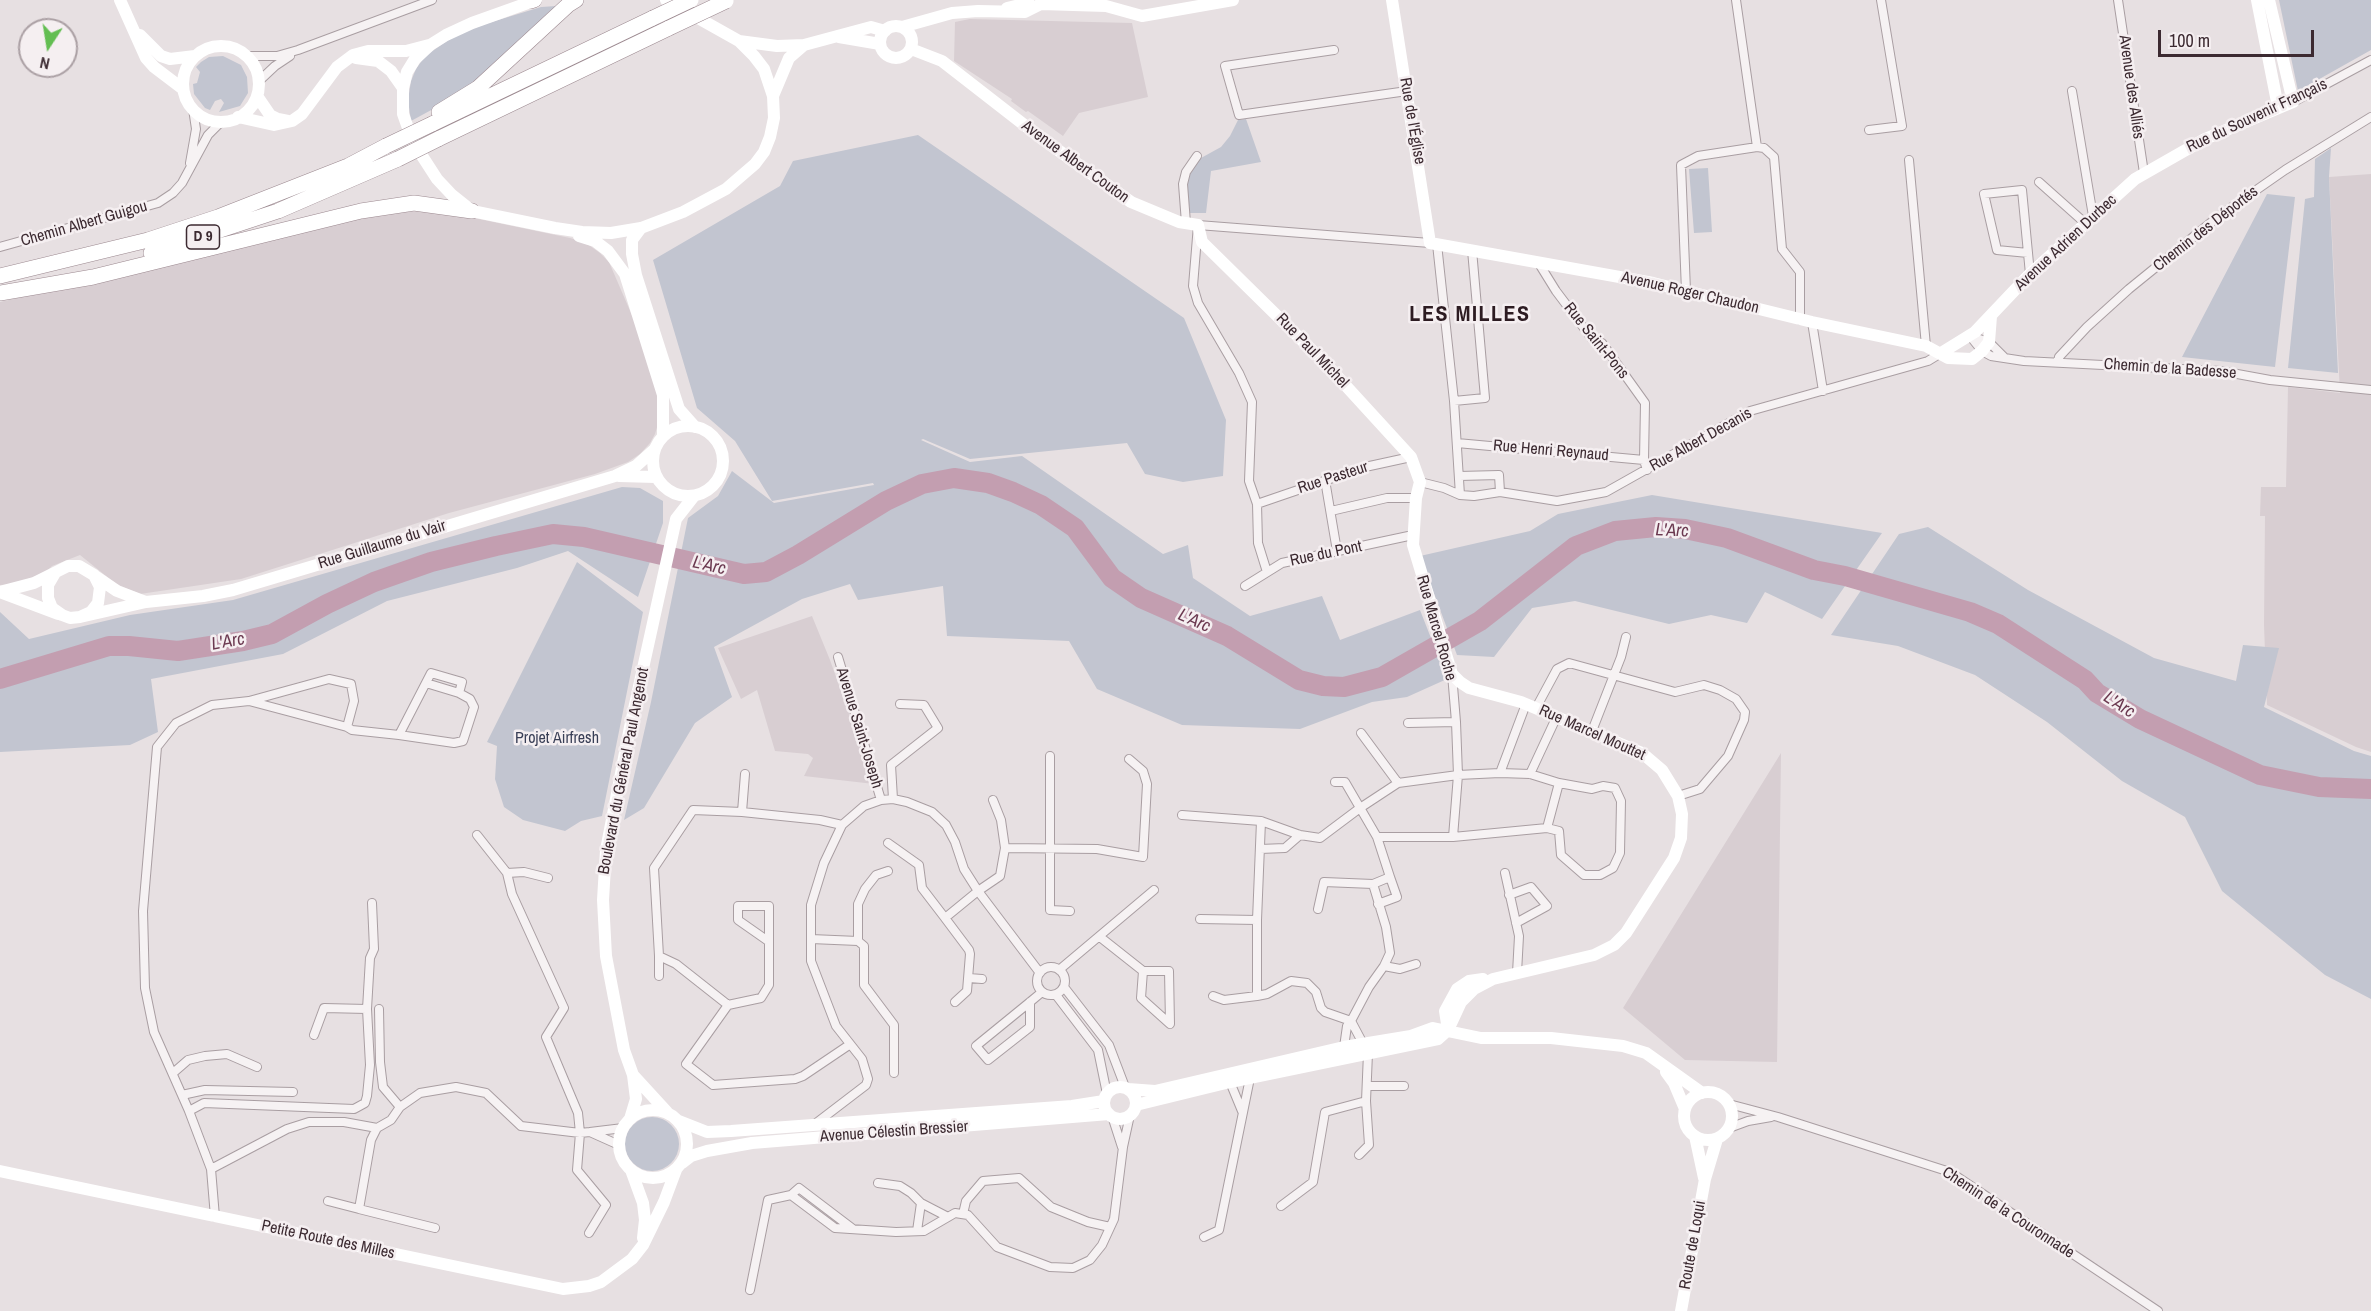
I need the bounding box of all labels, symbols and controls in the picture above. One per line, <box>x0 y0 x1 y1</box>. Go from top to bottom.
north arrow <box>18 18 78 78</box>
scale bar <box>2161 18 2317 56</box>
text: 100 m <box>2169 28 2210 53</box>
street label: Avenue des Alliés <box>2114 34 2148 140</box>
text: N <box>38 52 52 75</box>
street label: Rue du Souvenir Français <box>2184 75 2330 157</box>
street label: Rue de l'Église <box>1395 76 1429 166</box>
street label: Avenue Albert Couton <box>1018 117 1132 207</box>
street label: Chemin des Déportés <box>2150 182 2262 276</box>
street label: Avenue Adrien Durbec <box>2011 191 2121 295</box>
street label: Chemin Albert Guigou <box>19 197 149 251</box>
road number: D 9 <box>186 225 220 249</box>
street label: Avenue Roger Chaudon <box>1619 268 1761 318</box>
street label: Rue Saint-Pons <box>1559 299 1633 383</box>
district label: LES MILLES <box>1409 302 1531 328</box>
street label: Rue Paul Michel <box>1272 310 1352 392</box>
street label: Chemin de la Badesse <box>2103 355 2237 383</box>
street label: Rue Albert Decanis <box>1647 404 1755 476</box>
street label: Rue Henri Reynaud <box>1492 436 1610 466</box>
street label: Rue Pasteur <box>1295 458 1371 498</box>
street label: Rue Guillaume du Vair <box>316 516 448 574</box>
water label: L'Arc <box>1655 520 1689 542</box>
street label: Rue du Pont <box>1288 537 1364 571</box>
water label: L'Arc <box>690 552 728 580</box>
street label: Rue Marcel Roche <box>1412 573 1460 683</box>
water label: L'Arc <box>1174 604 1214 638</box>
water label: L'Arc <box>210 628 246 656</box>
street label: Avenue Saint-Joseph <box>832 665 886 791</box>
street label: Boulevard du Général Paul Angenot <box>595 666 653 876</box>
water label: L'Arc <box>2099 687 2139 723</box>
street label: Rue Marcel Mouttet <box>1536 701 1648 765</box>
park label: Projet Airfresh <box>515 729 599 749</box>
street label: Avenue Célestin Bressier <box>819 1117 969 1147</box>
street label: Chemin de la Couronnade <box>1938 1163 2078 1263</box>
street label: Route de Loqui <box>1676 1199 1710 1291</box>
street label: Petite Route des Milles <box>260 1217 396 1263</box>

